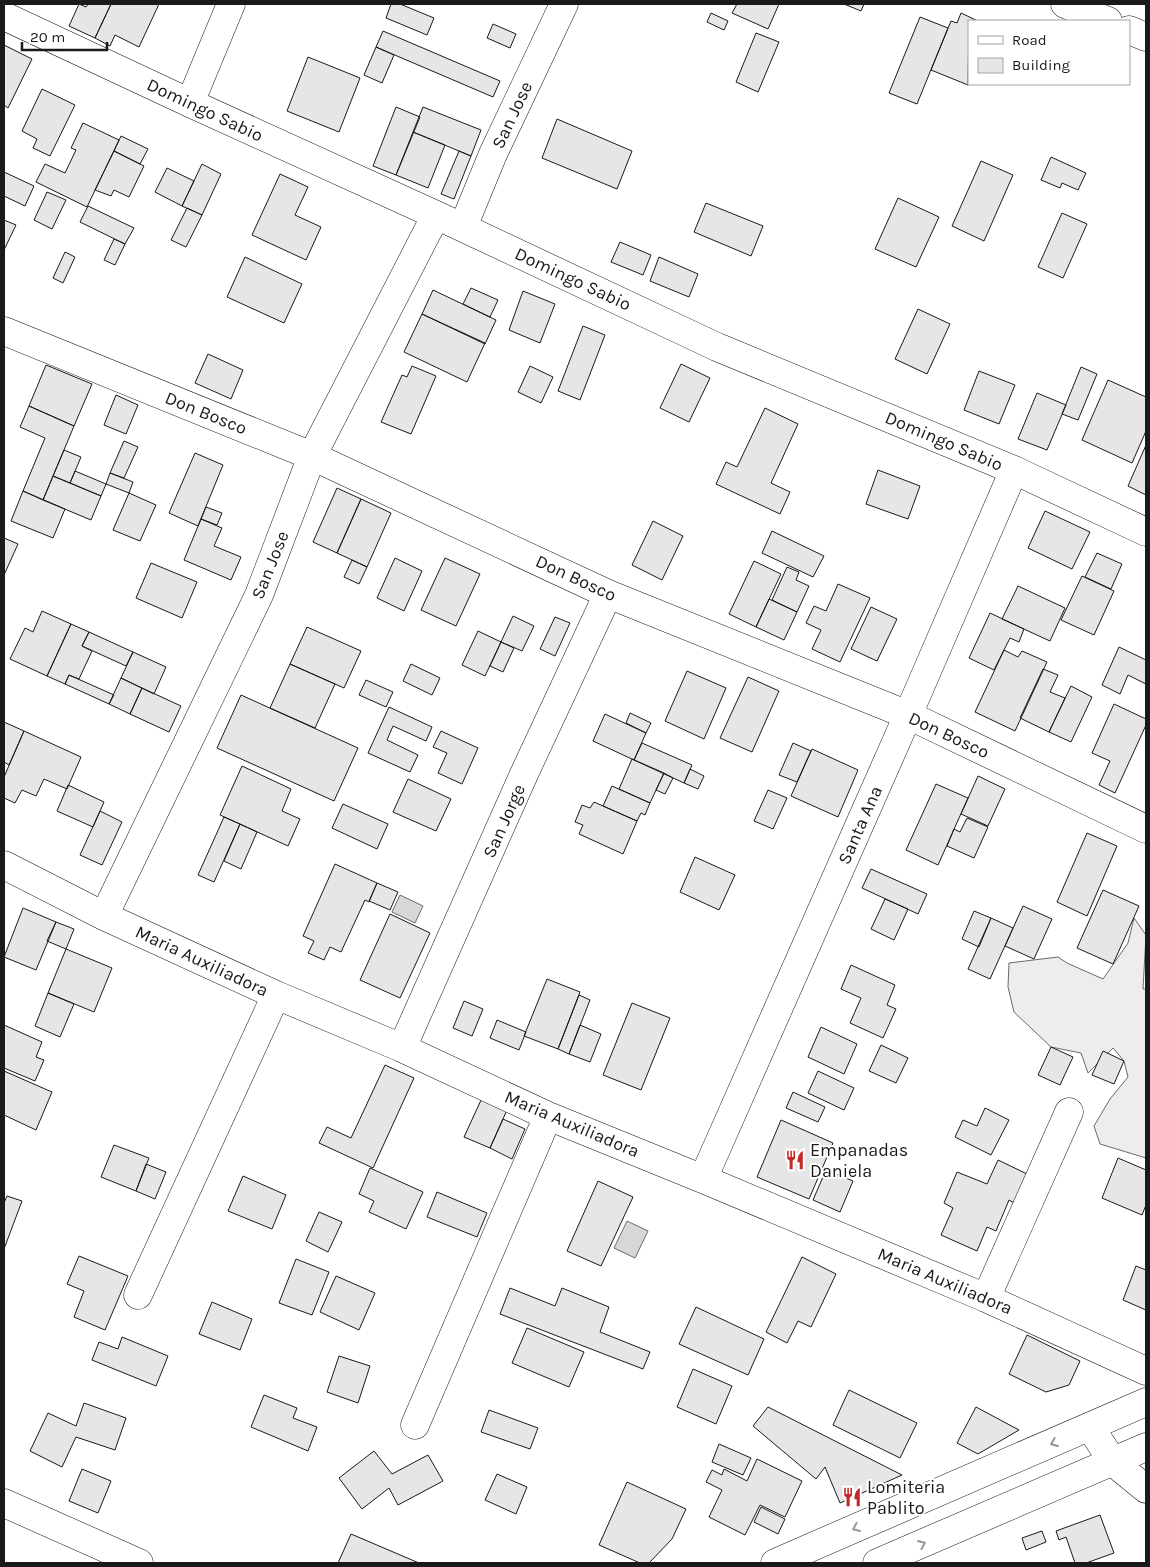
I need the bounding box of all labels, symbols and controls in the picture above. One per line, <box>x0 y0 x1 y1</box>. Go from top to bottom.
scale bar <box>22 20 108 52</box>
legend <box>968 20 1130 85</box>
text: 20 m <box>30 28 65 46</box>
text: Road <box>1012 31 1047 49</box>
text: Building <box>1012 56 1070 74</box>
street label: Domingo Sabio <box>143 73 267 147</box>
street label: San Jose <box>487 78 537 152</box>
street label: Domingo Sabio <box>511 242 635 316</box>
street label: Don Bosco <box>162 387 250 439</box>
street label: Domingo Sabio <box>882 406 1006 476</box>
street label: San Jose <box>246 528 294 602</box>
street label: Don Bosco <box>532 550 620 606</box>
street label: Don Bosco <box>905 707 993 763</box>
street label: San Jorge <box>478 781 530 861</box>
street label: Santa Ana <box>833 782 887 868</box>
street label: Maria Auxiliadora <box>132 921 272 1001</box>
street label: Maria Auxiliadora <box>501 1086 643 1162</box>
place label: Empanadas Daniela <box>810 1139 908 1182</box>
restaurant icon: Empanadas Daniela <box>784 1149 806 1171</box>
street label: Maria Auxiliadora <box>874 1243 1016 1319</box>
one-way arrow <box>1050 1436 1059 1447</box>
place label: Lomiteria Pablito <box>867 1476 945 1519</box>
restaurant icon: Lomiteria Pablito <box>841 1486 863 1508</box>
one-way arrow <box>852 1522 861 1533</box>
one-way arrow <box>917 1540 926 1550</box>

